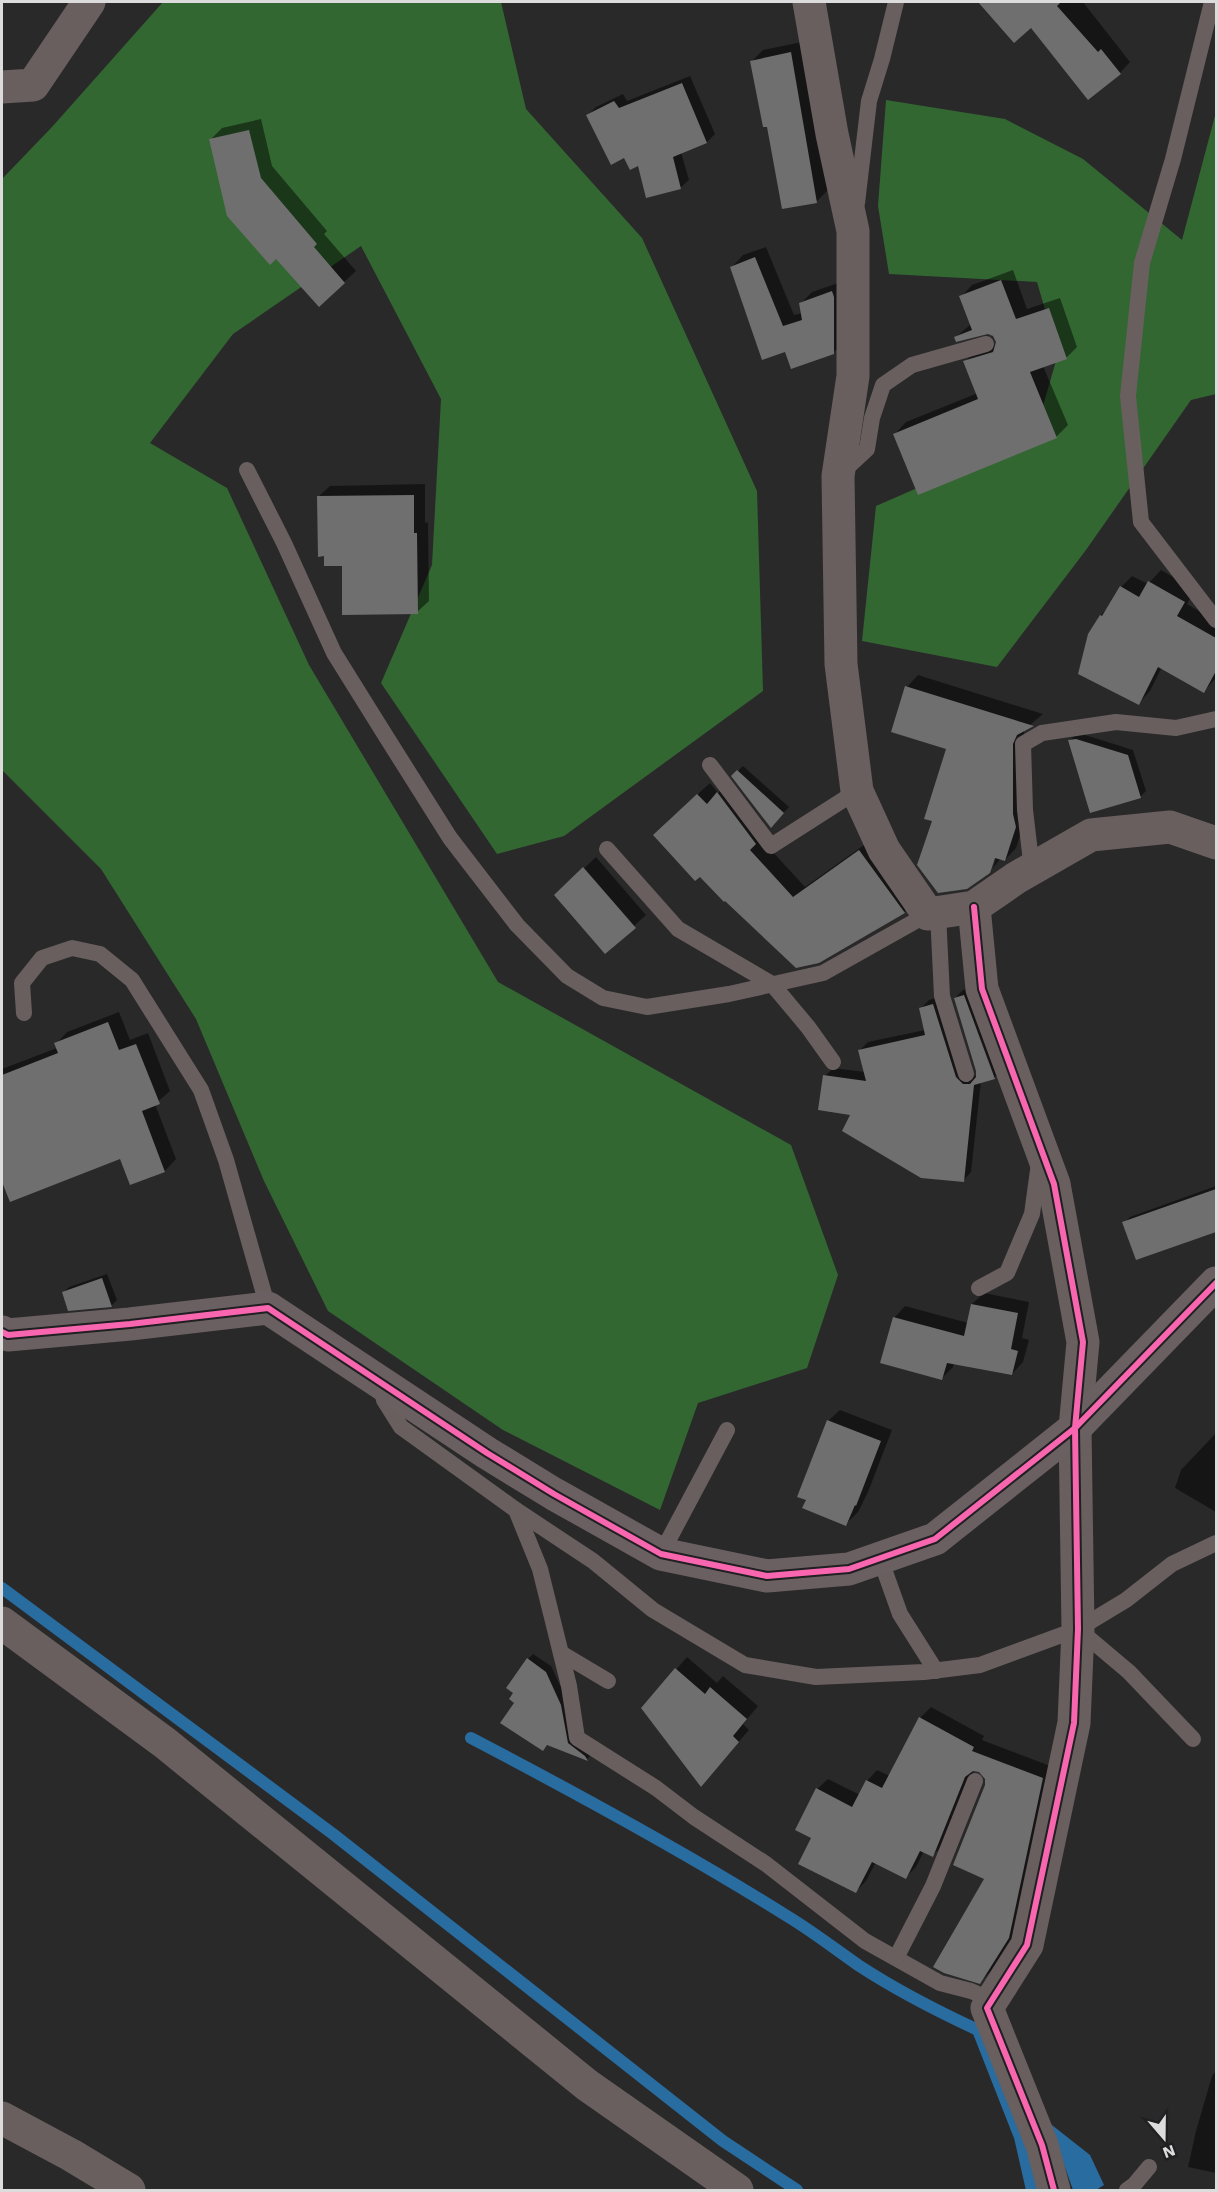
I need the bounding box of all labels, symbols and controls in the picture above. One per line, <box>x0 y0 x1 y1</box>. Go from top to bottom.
north arrow <box>1134 2108 1194 2168</box>
text: N <box>1160 2141 1178 2163</box>

